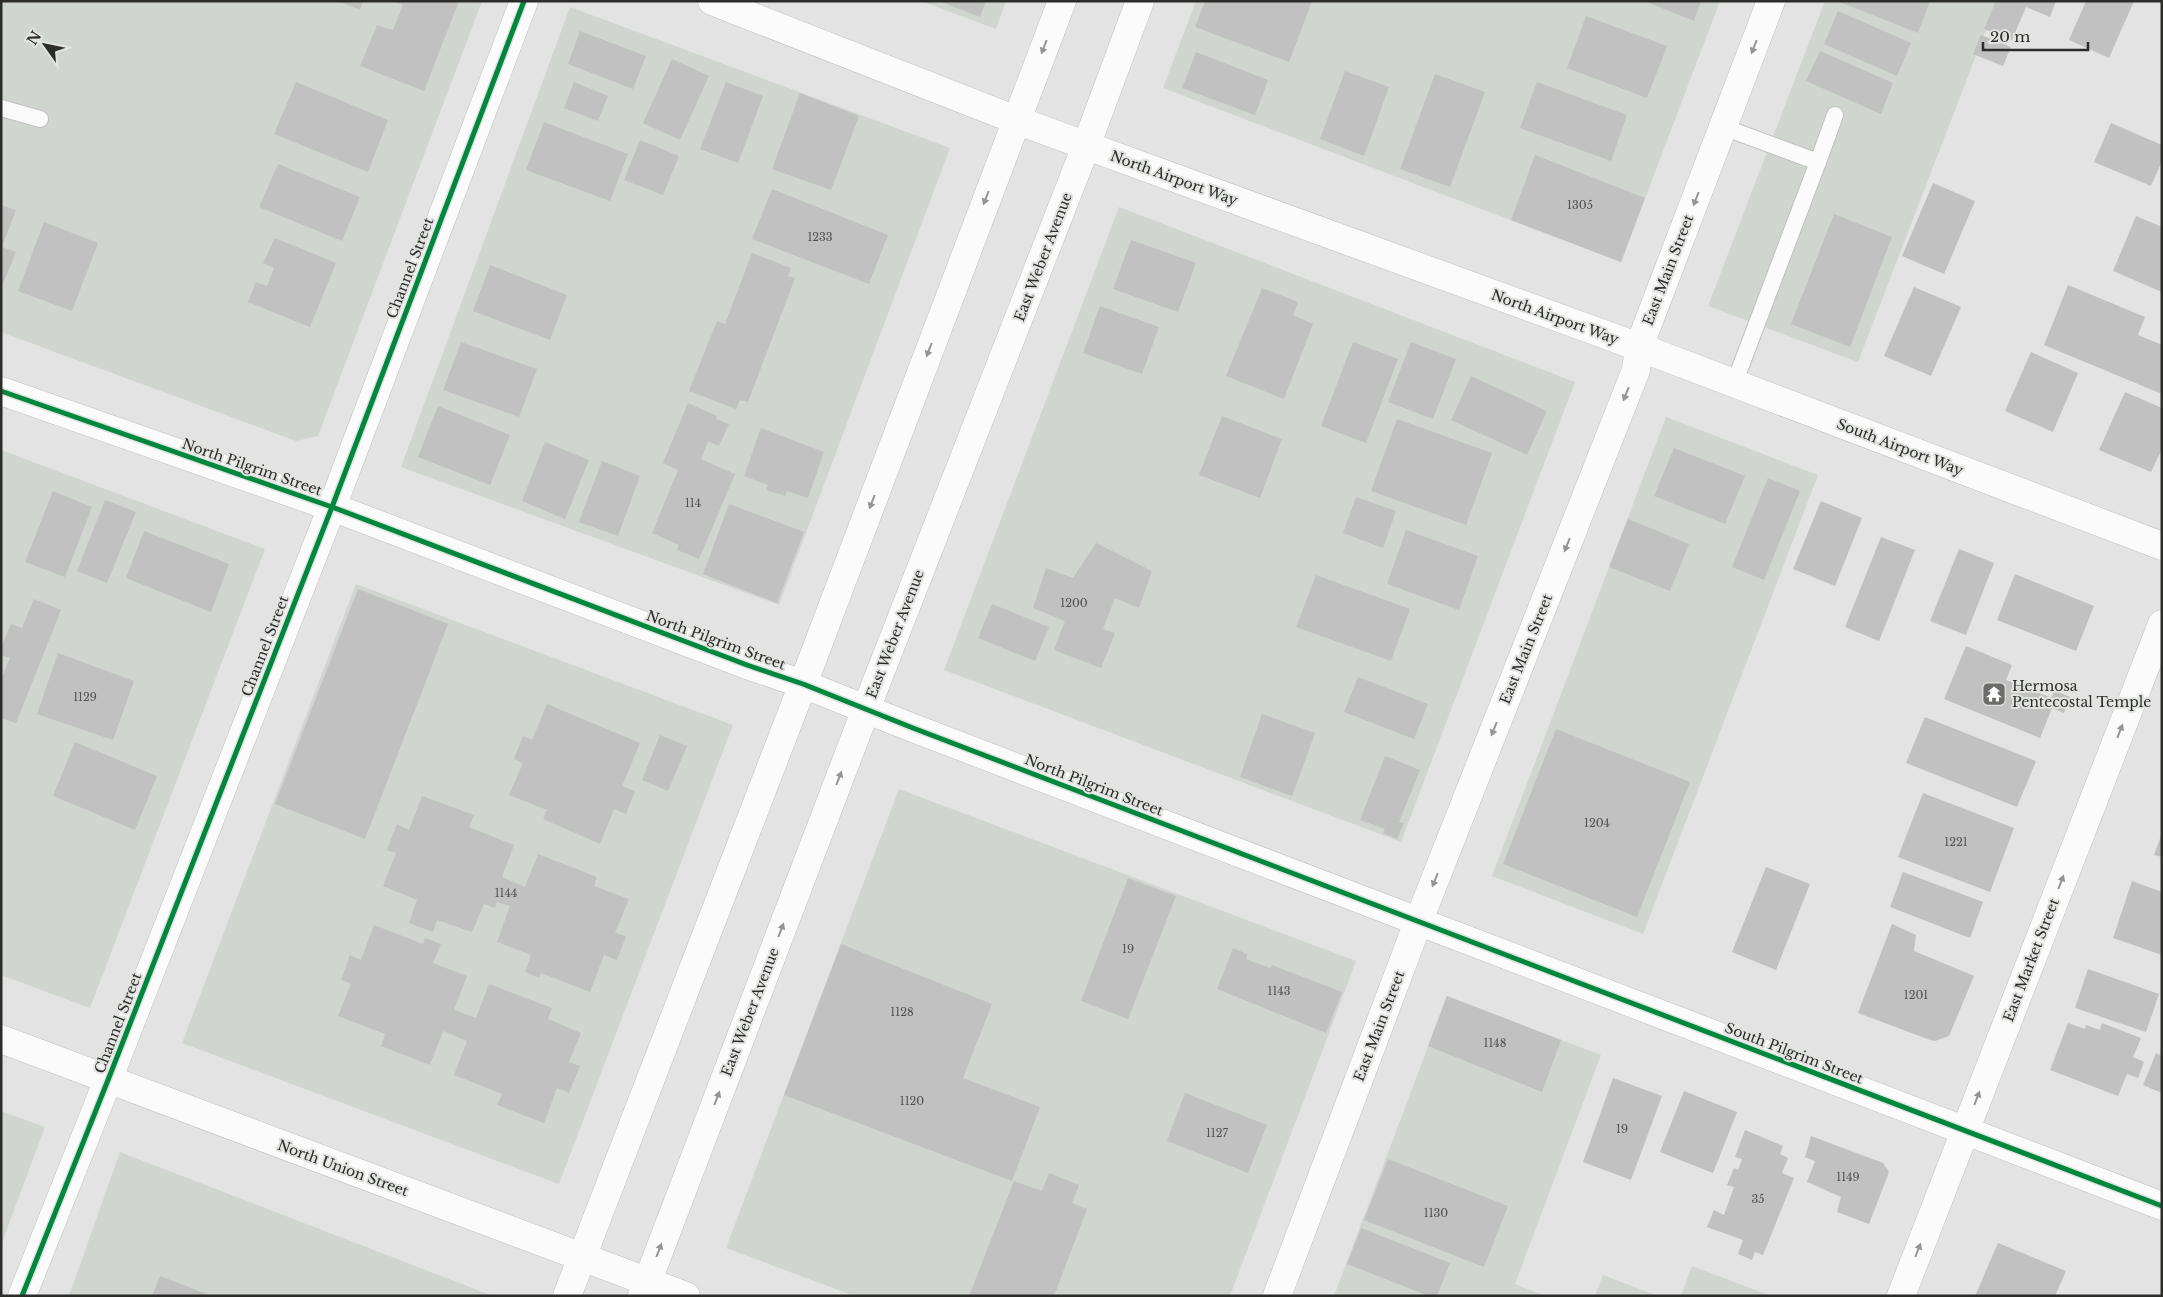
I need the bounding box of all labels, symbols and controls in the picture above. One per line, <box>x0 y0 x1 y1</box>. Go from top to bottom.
north arrow <box>20 20 70 70</box>
scale bar <box>1983 20 2088 52</box>
text: N <box>23 27 45 48</box>
text: 20 m <box>1990 27 2030 46</box>
one-way arrow <box>1040 39 1048 54</box>
one-way arrow <box>1749 40 1757 54</box>
street label: North Airport Way <box>1108 147 1240 209</box>
street label: East Weber Avenue <box>1010 190 1076 324</box>
one-way arrow <box>982 191 990 206</box>
one-way arrow <box>1692 191 1699 206</box>
house number: 1305 <box>1567 198 1593 212</box>
street label: East Main Street <box>1639 211 1698 328</box>
street label: Channel Street <box>382 214 438 321</box>
house number: 1233 <box>807 230 833 244</box>
street label: North Airport Way <box>1489 286 1621 348</box>
one-way arrow <box>925 343 932 358</box>
one-way arrow <box>1622 387 1630 402</box>
street label: South Airport Way <box>1834 415 1966 479</box>
street label: North Pilgrim Street <box>180 435 325 500</box>
one-way arrow <box>868 495 875 510</box>
house number: 114 <box>685 496 701 510</box>
one-way arrow <box>1562 538 1570 552</box>
street label: East Weber Avenue <box>862 567 928 701</box>
street label: East Main Street <box>1496 591 1557 707</box>
street label: Channel Street <box>237 592 293 699</box>
house number: 1200 <box>1060 596 1088 610</box>
street label: North Pilgrim Street <box>644 606 789 674</box>
place label: Hermosa Pentecostal Temple <box>2012 677 2151 711</box>
temple icon: Hermosa Pentecostal Temple <box>1981 681 2007 707</box>
house number: 1129 <box>73 690 97 704</box>
one-way arrow <box>1490 722 1498 737</box>
one-way arrow <box>2117 723 2124 738</box>
street label: North Pilgrim Street <box>1022 750 1166 820</box>
one-way arrow <box>836 771 843 786</box>
house number: 1204 <box>1584 816 1610 830</box>
house number: 1221 <box>1944 835 1968 849</box>
one-way arrow <box>1430 873 1438 887</box>
one-way arrow <box>2057 874 2065 889</box>
house number: 1144 <box>495 886 517 900</box>
street label: East Market Street <box>1999 895 2063 1024</box>
one-way arrow <box>777 922 785 937</box>
house number: 19 <box>1122 942 1134 956</box>
street label: East Weber Avenue <box>717 945 783 1079</box>
street label: East Main Street <box>1350 967 1409 1084</box>
street label: Channel Street <box>90 969 146 1076</box>
house number: 1143 <box>1267 984 1291 998</box>
house number: 1201 <box>1904 988 1928 1002</box>
house number: 1128 <box>890 1005 914 1019</box>
street label: South Pilgrim Street <box>1722 1018 1866 1088</box>
house number: 1148 <box>1484 1036 1506 1050</box>
one-way arrow <box>714 1091 721 1106</box>
one-way arrow <box>1974 1091 1981 1106</box>
house number: 1120 <box>900 1094 924 1108</box>
house number: 19 <box>1616 1122 1628 1136</box>
house number: 1127 <box>1206 1126 1229 1140</box>
street label: North Union Street <box>275 1136 412 1200</box>
house number: 1149 <box>1836 1170 1860 1184</box>
house number: 35 <box>1751 1192 1765 1206</box>
house number: 1130 <box>1424 1206 1448 1220</box>
one-way arrow <box>655 1242 663 1257</box>
one-way arrow <box>1915 1243 1923 1257</box>

